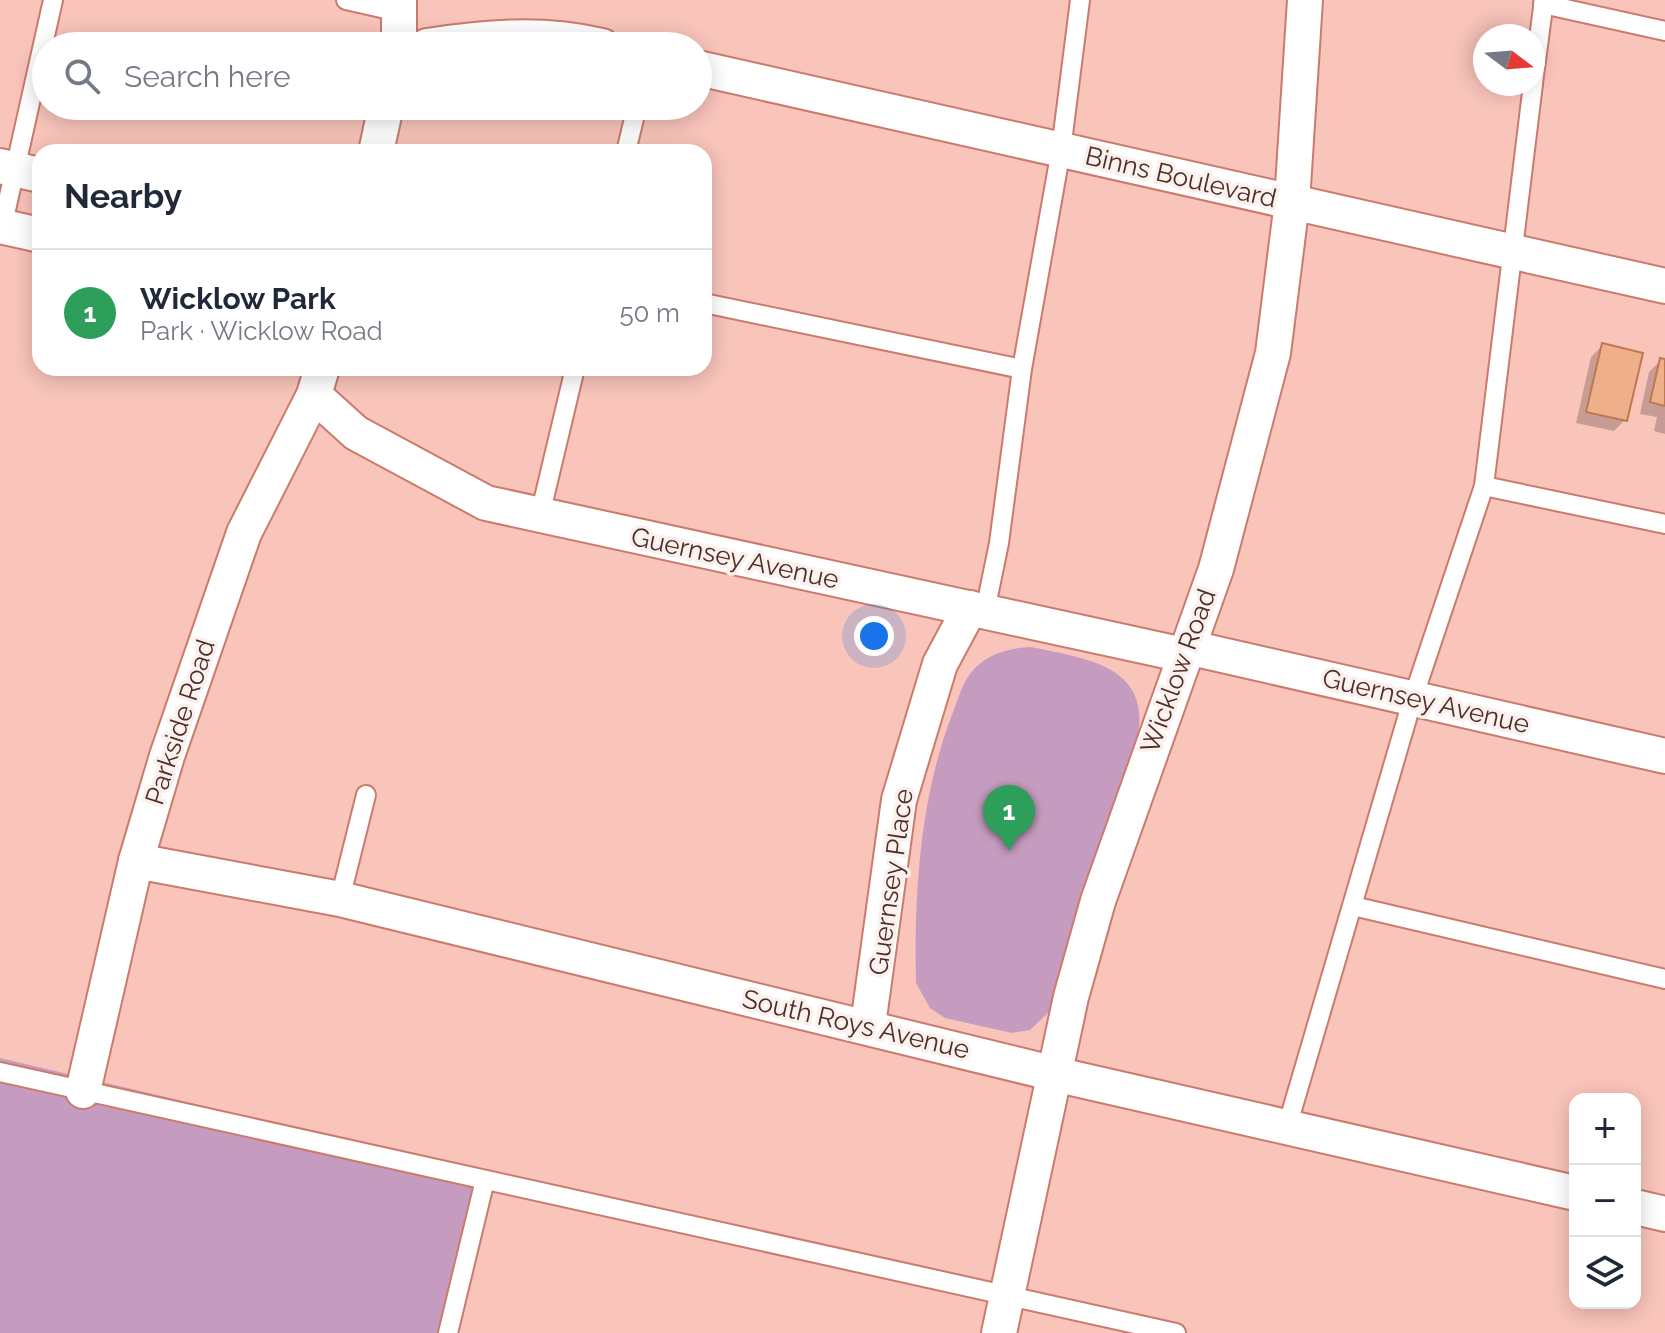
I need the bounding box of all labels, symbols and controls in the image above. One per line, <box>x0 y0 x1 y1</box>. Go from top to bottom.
north arrow <box>1473 24 1545 96</box>
search box <box>32 32 712 120</box>
icon: search <box>60 54 104 98</box>
text: Search here <box>124 59 291 94</box>
street label: Binns Boulevard <box>1082 140 1280 214</box>
text: Nearby <box>64 176 182 216</box>
text: Wicklow Park <box>140 281 336 316</box>
text: 1 <box>84 298 96 328</box>
text: 50 m <box>619 298 680 328</box>
text: Park · Wicklow Road <box>140 316 383 346</box>
street label: Guernsey Avenue <box>628 521 842 595</box>
street label: Wicklow Road <box>1134 585 1222 757</box>
your location <box>854 616 894 656</box>
street label: Parkside Road <box>139 636 221 808</box>
street label: Guernsey Avenue <box>1320 663 1532 739</box>
pin: 1 <box>983 785 1035 851</box>
street label: Guernsey Place <box>863 787 919 977</box>
street label: South Roys Avenue <box>740 983 972 1065</box>
map controls <box>1569 1093 1641 1309</box>
button: + <box>1569 1093 1641 1165</box>
button: − <box>1569 1165 1641 1237</box>
button: layers <box>1569 1237 1641 1309</box>

